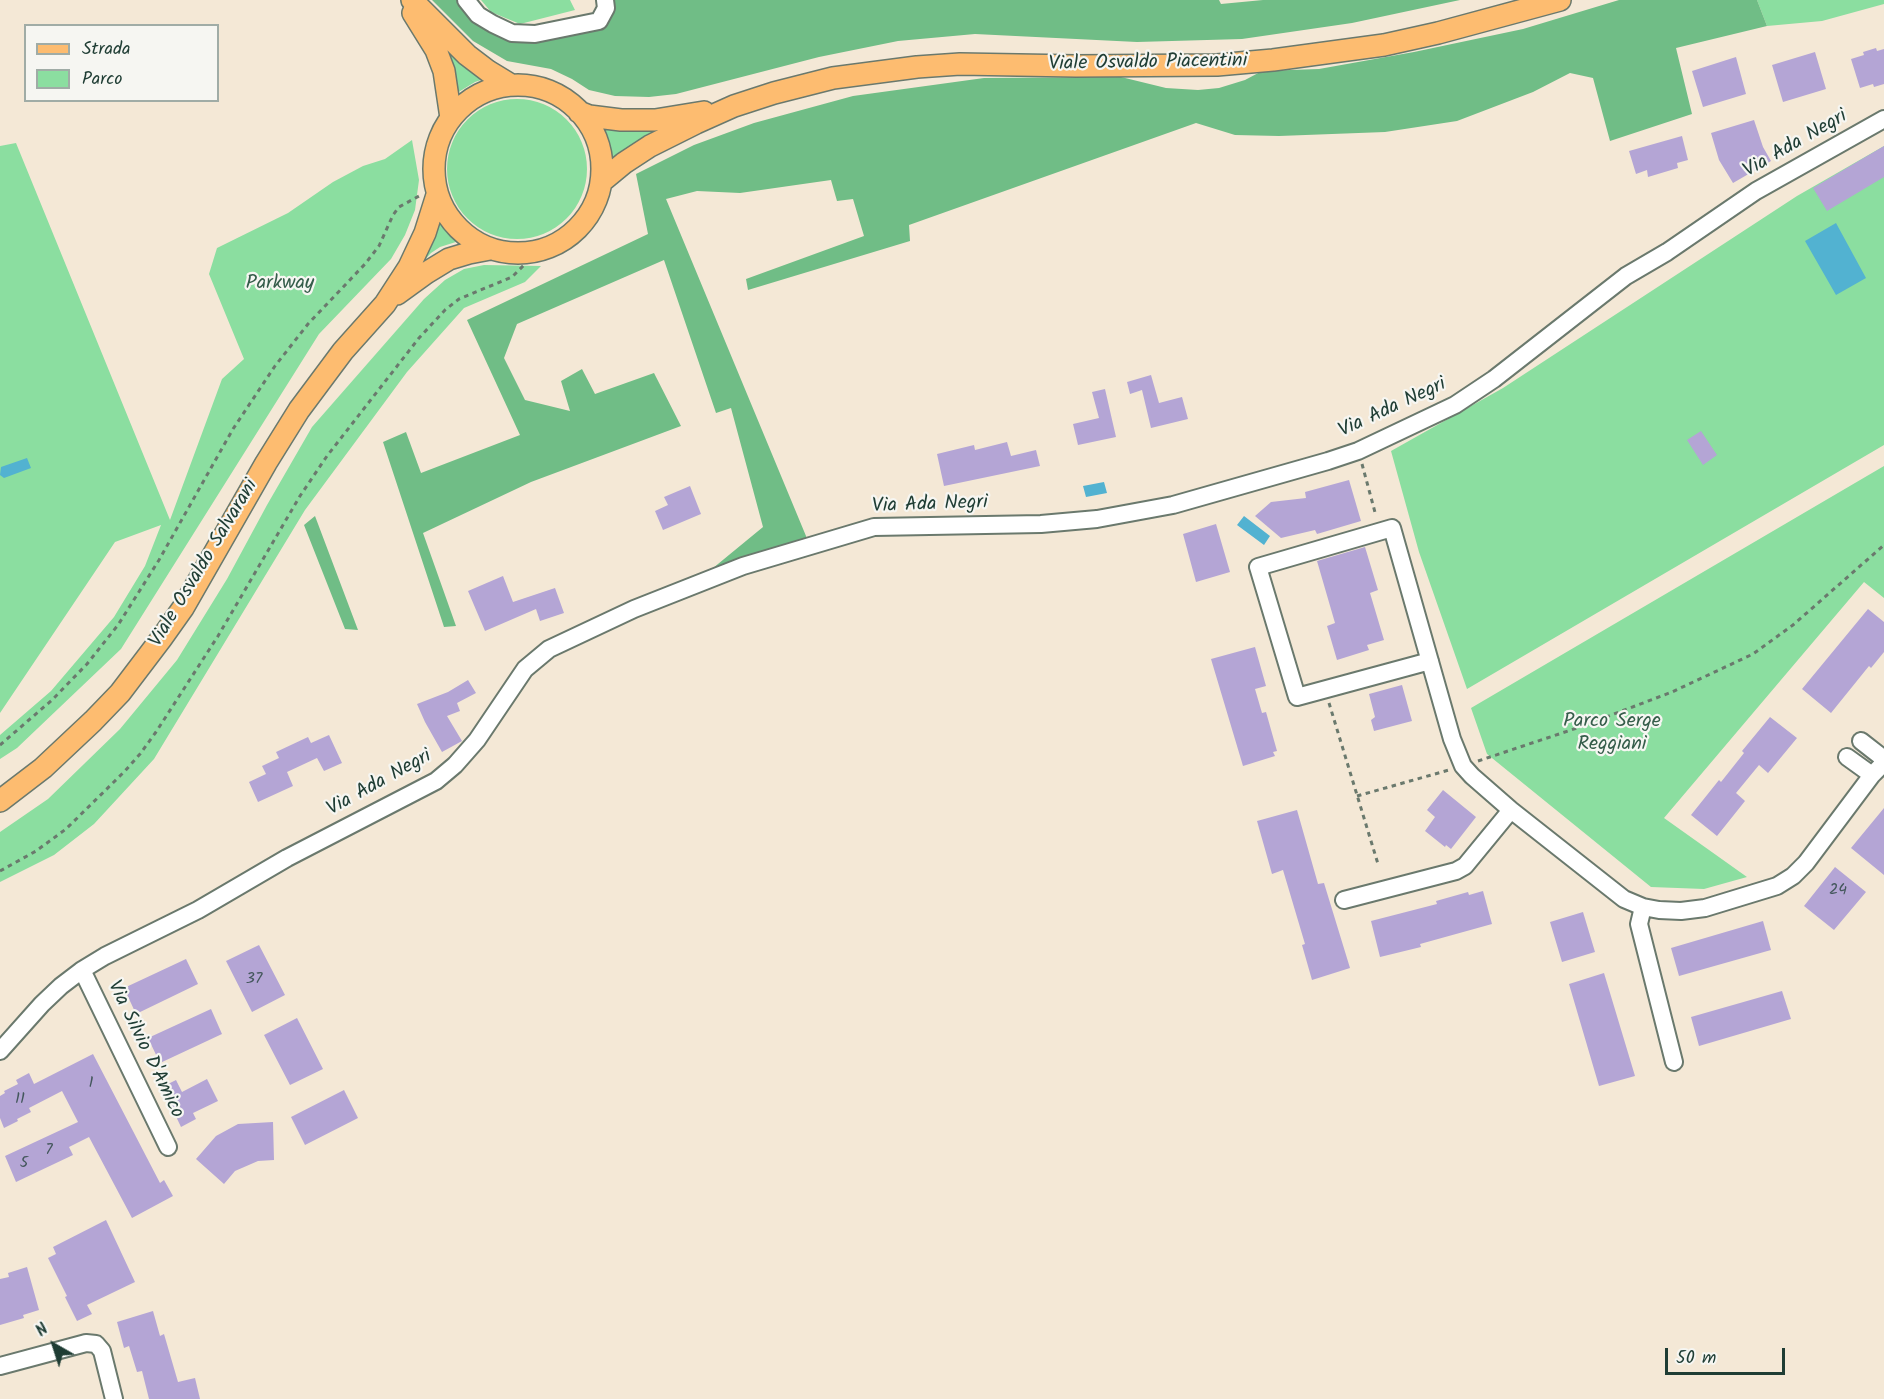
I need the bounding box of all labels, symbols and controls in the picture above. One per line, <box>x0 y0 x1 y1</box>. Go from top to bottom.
legend <box>24 24 219 102</box>
text: Strada <box>82 35 130 64</box>
street label: Viale Osvaldo Piacentini <box>1048 50 1248 78</box>
text: Parco <box>82 65 122 94</box>
street label: Via Ada Negri <box>1740 106 1852 184</box>
park label: Parkway <box>246 273 314 297</box>
street label: Via Ada Negri <box>1335 374 1451 444</box>
street label: Viale Osvaldo Salvarani <box>145 476 265 652</box>
street label: Via Ada Negri <box>872 492 988 520</box>
park label: Parco Serge Reggiani <box>1563 711 1661 758</box>
street label: Via Ada Negri <box>324 745 436 823</box>
house number: 24 <box>1829 881 1847 901</box>
house number: 37 <box>246 970 262 990</box>
street label: Via Silvio D'Amico <box>100 977 188 1123</box>
house number: 1 <box>88 1074 94 1094</box>
house number: 11 <box>15 1090 25 1110</box>
house number: 7 <box>45 1141 53 1161</box>
house number: 5 <box>20 1154 28 1174</box>
north arrow <box>24 1315 84 1375</box>
text: N <box>31 1318 54 1344</box>
scale bar <box>1668 1336 1788 1374</box>
text: 50 m <box>1676 1344 1716 1373</box>

